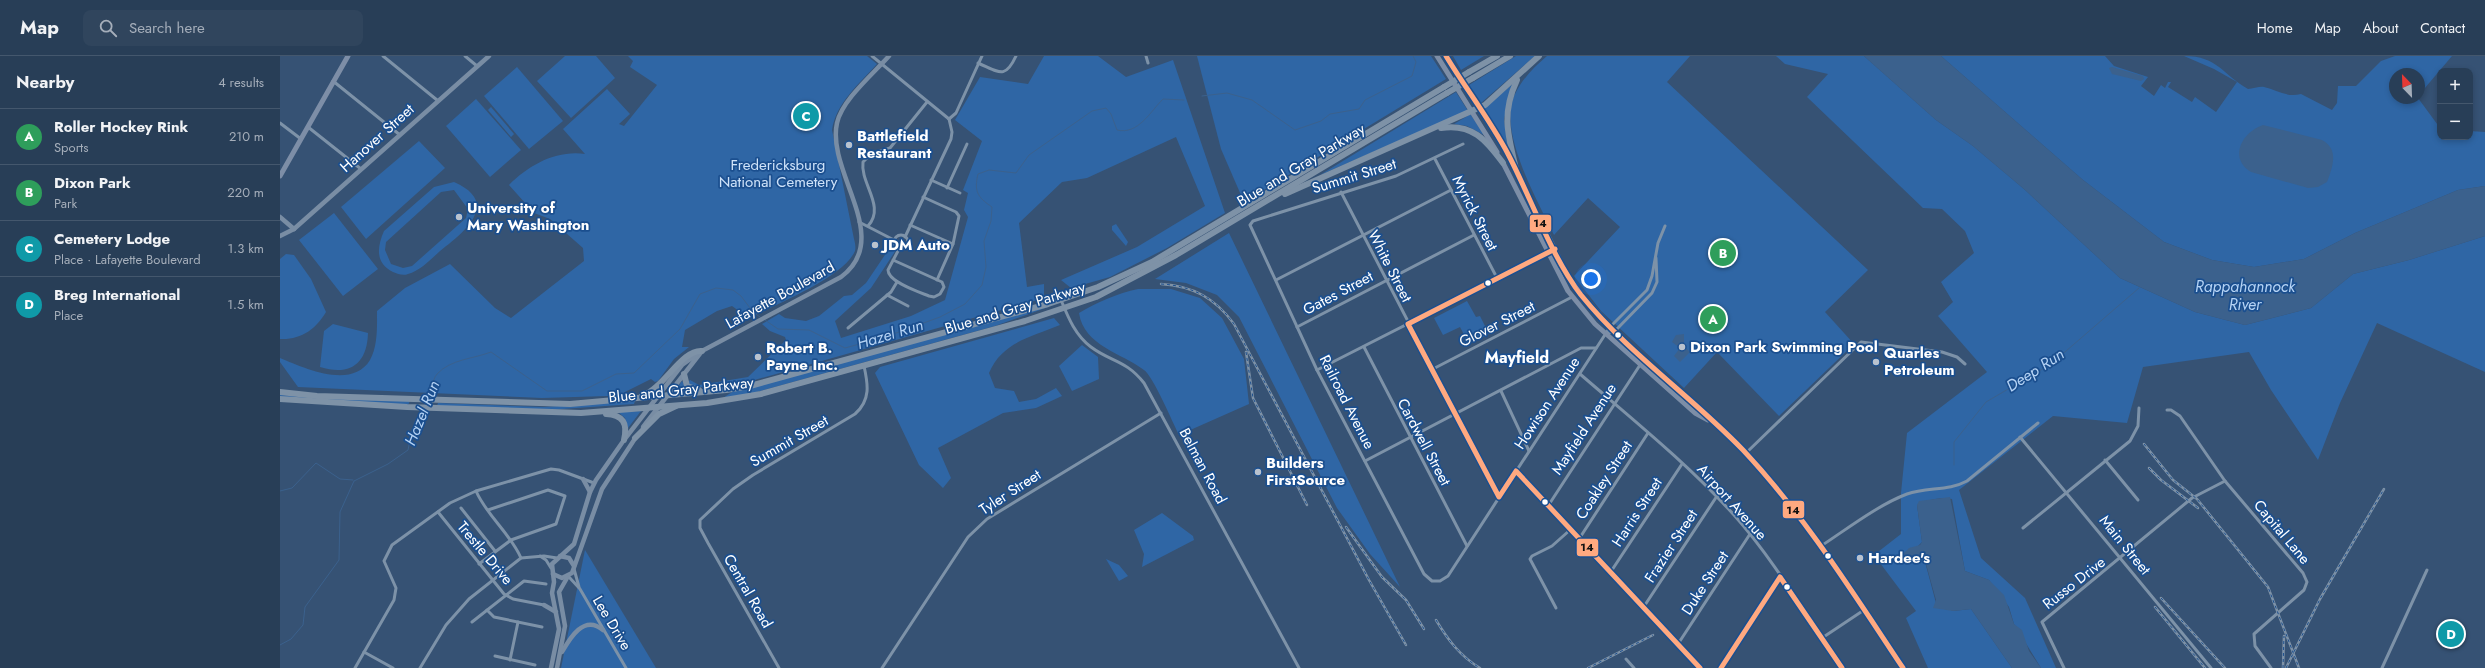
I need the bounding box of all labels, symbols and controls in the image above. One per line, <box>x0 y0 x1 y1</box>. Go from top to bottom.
search box <box>83 10 363 46</box>
text: Map <box>20 14 59 41</box>
icon: search <box>97 17 119 39</box>
text: Search here <box>129 17 205 39</box>
text: Home <box>2257 18 2293 38</box>
text: Map <box>2315 18 2341 38</box>
text: About <box>2363 18 2398 38</box>
text: Contact <box>2420 18 2465 38</box>
north arrow <box>2389 68 2425 104</box>
map controls <box>2437 68 2473 140</box>
button: + <box>2437 68 2473 104</box>
text: Nearby <box>16 70 74 94</box>
text: 4 results <box>218 73 264 92</box>
street label: Hanover Street <box>335 98 419 177</box>
pin: C <box>793 101 819 131</box>
button: − <box>2437 104 2473 140</box>
text: Roller Hockey Rink <box>54 116 188 138</box>
street label: Blue and Gray Parkway <box>1233 118 1370 212</box>
place label: Battlefield Restaurant <box>857 125 931 164</box>
text: A <box>24 127 34 146</box>
text: 210 m <box>229 127 264 146</box>
text: Sports <box>54 138 88 157</box>
marker: Battlefield Restaurant <box>844 140 854 150</box>
street label: Summit Street <box>1309 153 1399 199</box>
park label: Fredericksburg National Cemetery <box>719 154 838 193</box>
text: Dixon Park <box>54 172 131 194</box>
street label: Myrick Street <box>1447 172 1504 255</box>
text: B <box>25 183 33 202</box>
text: 220 m <box>227 183 264 202</box>
text: Park <box>54 194 77 213</box>
place label: University of Mary Washington <box>467 197 589 236</box>
marker: University of Mary Washington <box>454 212 464 222</box>
line badge: 14 <box>1529 214 1552 233</box>
text: 14 <box>1533 215 1547 231</box>
street label: White Street <box>1362 226 1418 306</box>
text: Cemetery Lodge <box>54 228 170 250</box>
place label: JDM Auto <box>880 234 950 256</box>
pin: B <box>1710 238 1736 268</box>
text: C <box>24 239 34 258</box>
text: 1.3 km <box>227 239 264 258</box>
marker: JDM Auto <box>870 240 880 250</box>
text: Place · Lafayette Boulevard <box>54 250 201 269</box>
street label: Lafayette Boulevard <box>721 256 839 334</box>
street label: Gates Street <box>1299 265 1377 321</box>
your location <box>1581 269 1601 289</box>
water label: Rappahannock River <box>2195 275 2296 316</box>
street label: Blue and Gray Parkway <box>942 276 1088 340</box>
unlabelled marker <box>1483 278 1493 288</box>
text: Breg International <box>54 284 180 306</box>
text: D <box>24 295 34 314</box>
text: 1.5 km <box>227 295 264 314</box>
street label: Glover Street <box>1455 295 1539 353</box>
pin: A <box>1700 304 1726 334</box>
text: Place <box>54 306 83 325</box>
water label: Hazel Run <box>854 313 926 355</box>
unlabelled marker <box>1613 330 1623 340</box>
place label: Dixon Park Swimming Pool <box>1690 336 1878 358</box>
place label: Robert B. Payne Inc. <box>766 337 838 376</box>
marker: Dixon Park Swimming Pool <box>1677 342 1687 352</box>
place label: Quarles Petroleum <box>1884 342 1955 381</box>
water label: Deep Run <box>2001 343 2069 397</box>
district label: Mayfield <box>1485 346 1549 369</box>
street label: Railroad Avenue <box>1314 351 1380 453</box>
marker: Robert B. Payne Inc. <box>753 352 763 362</box>
street label: Howison Avenue <box>1509 352 1585 453</box>
marker: Quarles Petroleum <box>1871 357 1881 367</box>
street label: Blue and Gray Parkway <box>607 371 755 409</box>
water label: Hazel Run <box>399 377 445 449</box>
street label: Mayfield Avenue <box>1546 379 1622 479</box>
street label: Cardwell Street <box>1392 394 1456 490</box>
street label: Summit Street <box>746 409 833 472</box>
street label: Belman Road <box>1174 424 1232 508</box>
street label: Coakley Street <box>1570 436 1638 524</box>
place label: Builders FirstSource <box>1266 452 1345 491</box>
street label: Airport Avenue <box>1692 459 1772 545</box>
street label: Tyler Street <box>975 464 1046 520</box>
marker: Builders FirstSource <box>1253 467 1263 477</box>
street label: Harris Street <box>1606 473 1668 551</box>
street label: Capital Lane <box>2248 495 2316 569</box>
unlabelled marker <box>1540 497 1550 507</box>
line badge: 14 <box>1782 500 1805 519</box>
text: 14 <box>1786 502 1800 518</box>
street label: Frazier Street <box>1639 505 1703 587</box>
street label: Main Street <box>2094 510 2156 580</box>
street label: Trestle Drive <box>452 516 518 590</box>
line badge: 14 <box>1576 538 1599 557</box>
text: 14 <box>1580 539 1594 555</box>
street label: Duke Street <box>1676 546 1734 619</box>
place label: Hardee's <box>1868 547 1930 569</box>
street label: Central Road <box>718 550 778 632</box>
unlabelled marker <box>1823 551 1833 561</box>
street label: Russo Drive <box>2038 551 2110 615</box>
marker: Hardee's <box>1855 553 1865 563</box>
unlabelled marker <box>1782 582 1792 592</box>
street label: Lee Drive <box>587 592 637 655</box>
pin: D <box>2438 619 2464 649</box>

